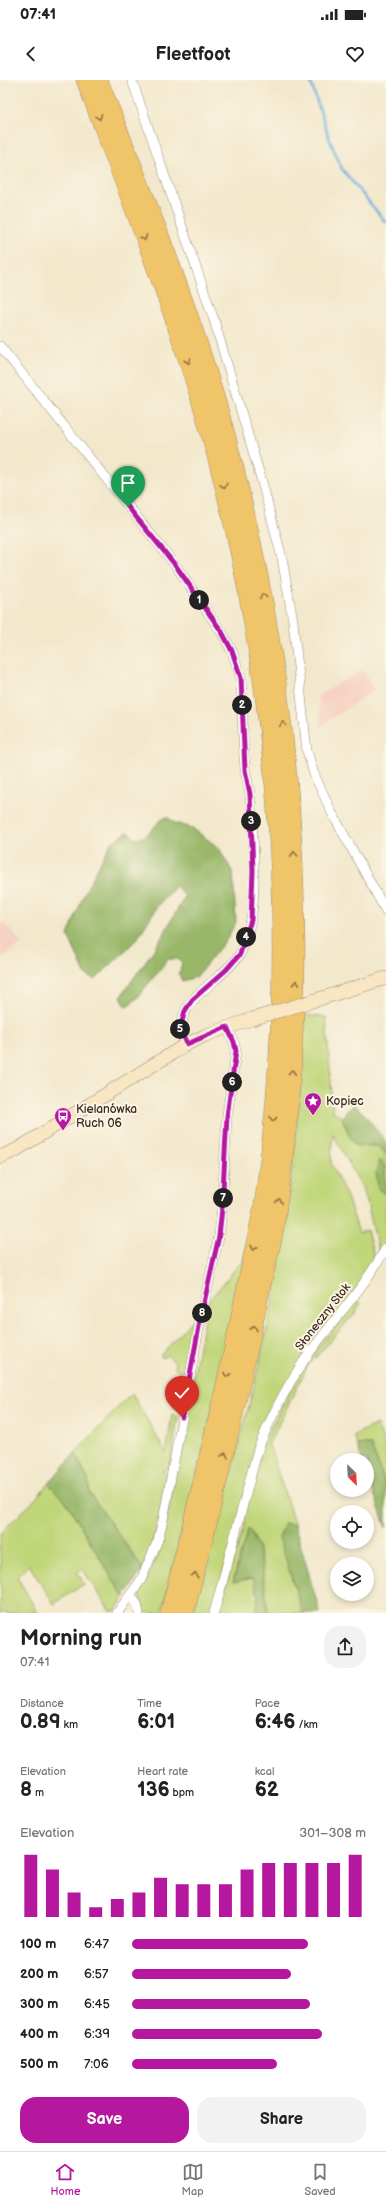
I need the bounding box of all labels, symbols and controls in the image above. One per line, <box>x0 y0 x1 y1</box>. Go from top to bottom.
text: 07:41 <box>20 5 56 24</box>
icon: back <box>20 43 42 65</box>
icon: heart <box>344 43 366 65</box>
text: Fleetfoot <box>156 44 230 65</box>
one-way arrow <box>94 113 102 120</box>
one-way arrow <box>140 235 148 242</box>
one-way arrow <box>183 357 191 364</box>
pin <box>111 466 145 507</box>
icon: arrive <box>117 472 139 494</box>
one-way arrow <box>219 483 227 489</box>
pin: 1 <box>189 590 209 610</box>
text: 1 <box>197 593 201 606</box>
one-way arrow <box>259 593 267 599</box>
pin: 2 <box>232 695 252 715</box>
text: 2 <box>239 698 245 711</box>
one-way arrow <box>279 721 288 727</box>
pin: 3 <box>241 811 261 831</box>
text: 3 <box>248 814 254 827</box>
one-way arrow <box>290 851 299 857</box>
pin: 4 <box>236 927 256 947</box>
text: 4 <box>243 930 249 943</box>
one-way arrow <box>292 980 301 986</box>
pin: 5 <box>170 1019 190 1039</box>
text: 5 <box>177 1022 183 1035</box>
one-way arrow <box>288 1069 297 1075</box>
pin: 6 <box>222 1072 242 1092</box>
text: 6 <box>229 1075 235 1088</box>
place icon: Kopiec <box>303 1091 323 1116</box>
place label: Kopiec <box>326 1094 364 1109</box>
place label: Kielanówka Ruch 06 <box>76 1102 137 1131</box>
bus stop icon: Kielanówka Ruch 06 <box>53 1106 73 1131</box>
one-way arrow <box>268 1116 277 1122</box>
pin: 7 <box>213 1188 233 1208</box>
text: 7 <box>220 1191 226 1204</box>
one-way arrow <box>274 1198 283 1204</box>
one-way arrow <box>250 1244 259 1251</box>
street label: Słoneczny Stok <box>292 1280 354 1354</box>
pin: 8 <box>192 1303 212 1323</box>
text: 8 <box>199 1306 205 1319</box>
one-way arrow <box>249 1325 257 1331</box>
one-way arrow <box>224 1372 232 1378</box>
pin <box>165 1376 199 1417</box>
icon: check <box>171 1382 193 1404</box>
one-way arrow <box>220 1452 228 1458</box>
north arrow <box>330 1453 374 1497</box>
map controls <box>330 1453 374 1601</box>
button: locate <box>330 1505 374 1549</box>
button: layers <box>330 1557 374 1601</box>
one-way arrow <box>191 1572 199 1578</box>
text: Morning run <box>20 1625 142 1652</box>
button: share <box>324 1626 366 1668</box>
text: 07:41 <box>20 1654 50 1670</box>
text: Distance <box>20 1697 64 1710</box>
text: Time <box>137 1697 162 1710</box>
text: Pace <box>255 1697 280 1710</box>
text: 0.89 <box>20 1710 61 1734</box>
text: 6:01 <box>137 1710 175 1734</box>
text: 6:46 <box>255 1710 295 1734</box>
text: km <box>61 1718 78 1731</box>
text: /km <box>295 1718 318 1731</box>
text: Elevation <box>20 1765 66 1778</box>
text: Heart rate <box>137 1765 188 1778</box>
text: kcal <box>255 1765 274 1778</box>
text: 8 <box>20 1778 32 1802</box>
text: 136 <box>137 1778 170 1802</box>
text: 62 <box>255 1778 279 1802</box>
text: m <box>32 1786 44 1799</box>
text: bpm <box>170 1786 194 1799</box>
text: Elevation <box>20 1825 74 1841</box>
text: 301–308 m <box>299 1825 366 1841</box>
text: 100 m <box>20 1936 56 1952</box>
text: 6:47 <box>84 1936 109 1952</box>
text: 200 m <box>20 1966 58 1982</box>
text: 6:57 <box>84 1966 108 1982</box>
text: 300 m <box>20 1996 58 2012</box>
text: 6:45 <box>84 1996 110 2012</box>
text: 400 m <box>20 2026 58 2042</box>
text: 6:39 <box>84 2026 110 2042</box>
text: 500 m <box>20 2056 58 2072</box>
text: 7:06 <box>84 2056 109 2072</box>
button: Save <box>20 2097 189 2143</box>
button: Share <box>197 2097 366 2143</box>
tab: Home <box>51 2161 80 2198</box>
tab: Map <box>181 2161 204 2198</box>
tab: Saved <box>305 2161 335 2198</box>

